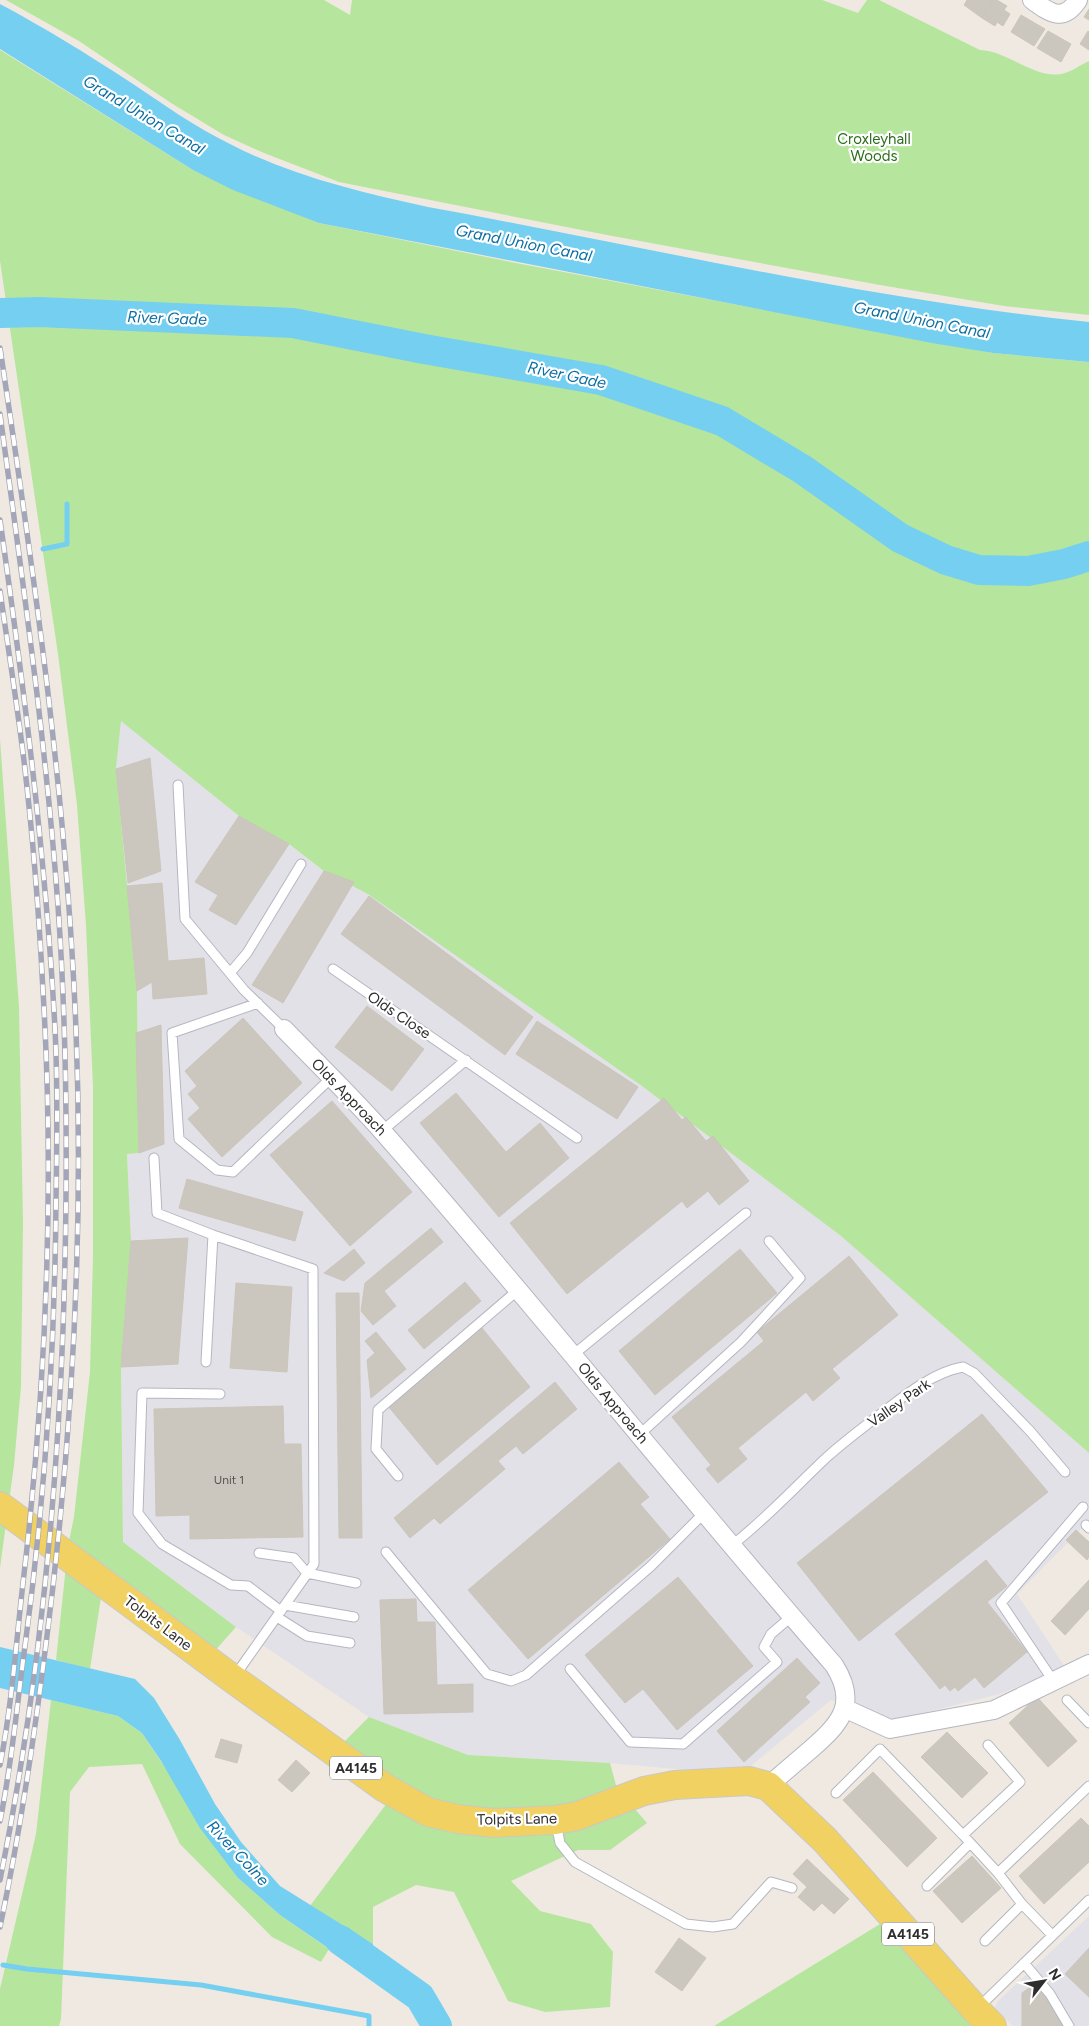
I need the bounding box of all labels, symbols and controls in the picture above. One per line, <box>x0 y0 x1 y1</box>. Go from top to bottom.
water label: Grand Union Canal <box>80 71 209 159</box>
park label: Croxleyhall Woods <box>837 130 911 165</box>
water label: Grand Union Canal <box>454 220 594 266</box>
water label: Grand Union Canal <box>852 297 992 343</box>
water label: River Gade <box>127 307 207 329</box>
water label: River Gade <box>526 357 608 393</box>
street label: Olds Close <box>364 987 434 1043</box>
street label: Olds Approach <box>308 1055 390 1139</box>
street label: Olds Approach <box>574 1359 652 1447</box>
street label: Valley Park <box>864 1375 934 1431</box>
house number: Unit 1 <box>214 1473 244 1487</box>
street label: Tolpits Lane <box>121 1592 195 1654</box>
road number: A4145 <box>330 1756 382 1780</box>
street label: Tolpits Lane <box>477 1809 557 1829</box>
water label: River Colne <box>203 1816 273 1890</box>
road number: A4145 <box>882 1922 934 1946</box>
north arrow <box>1019 1956 1069 2006</box>
text: N <box>1045 1966 1065 1984</box>

